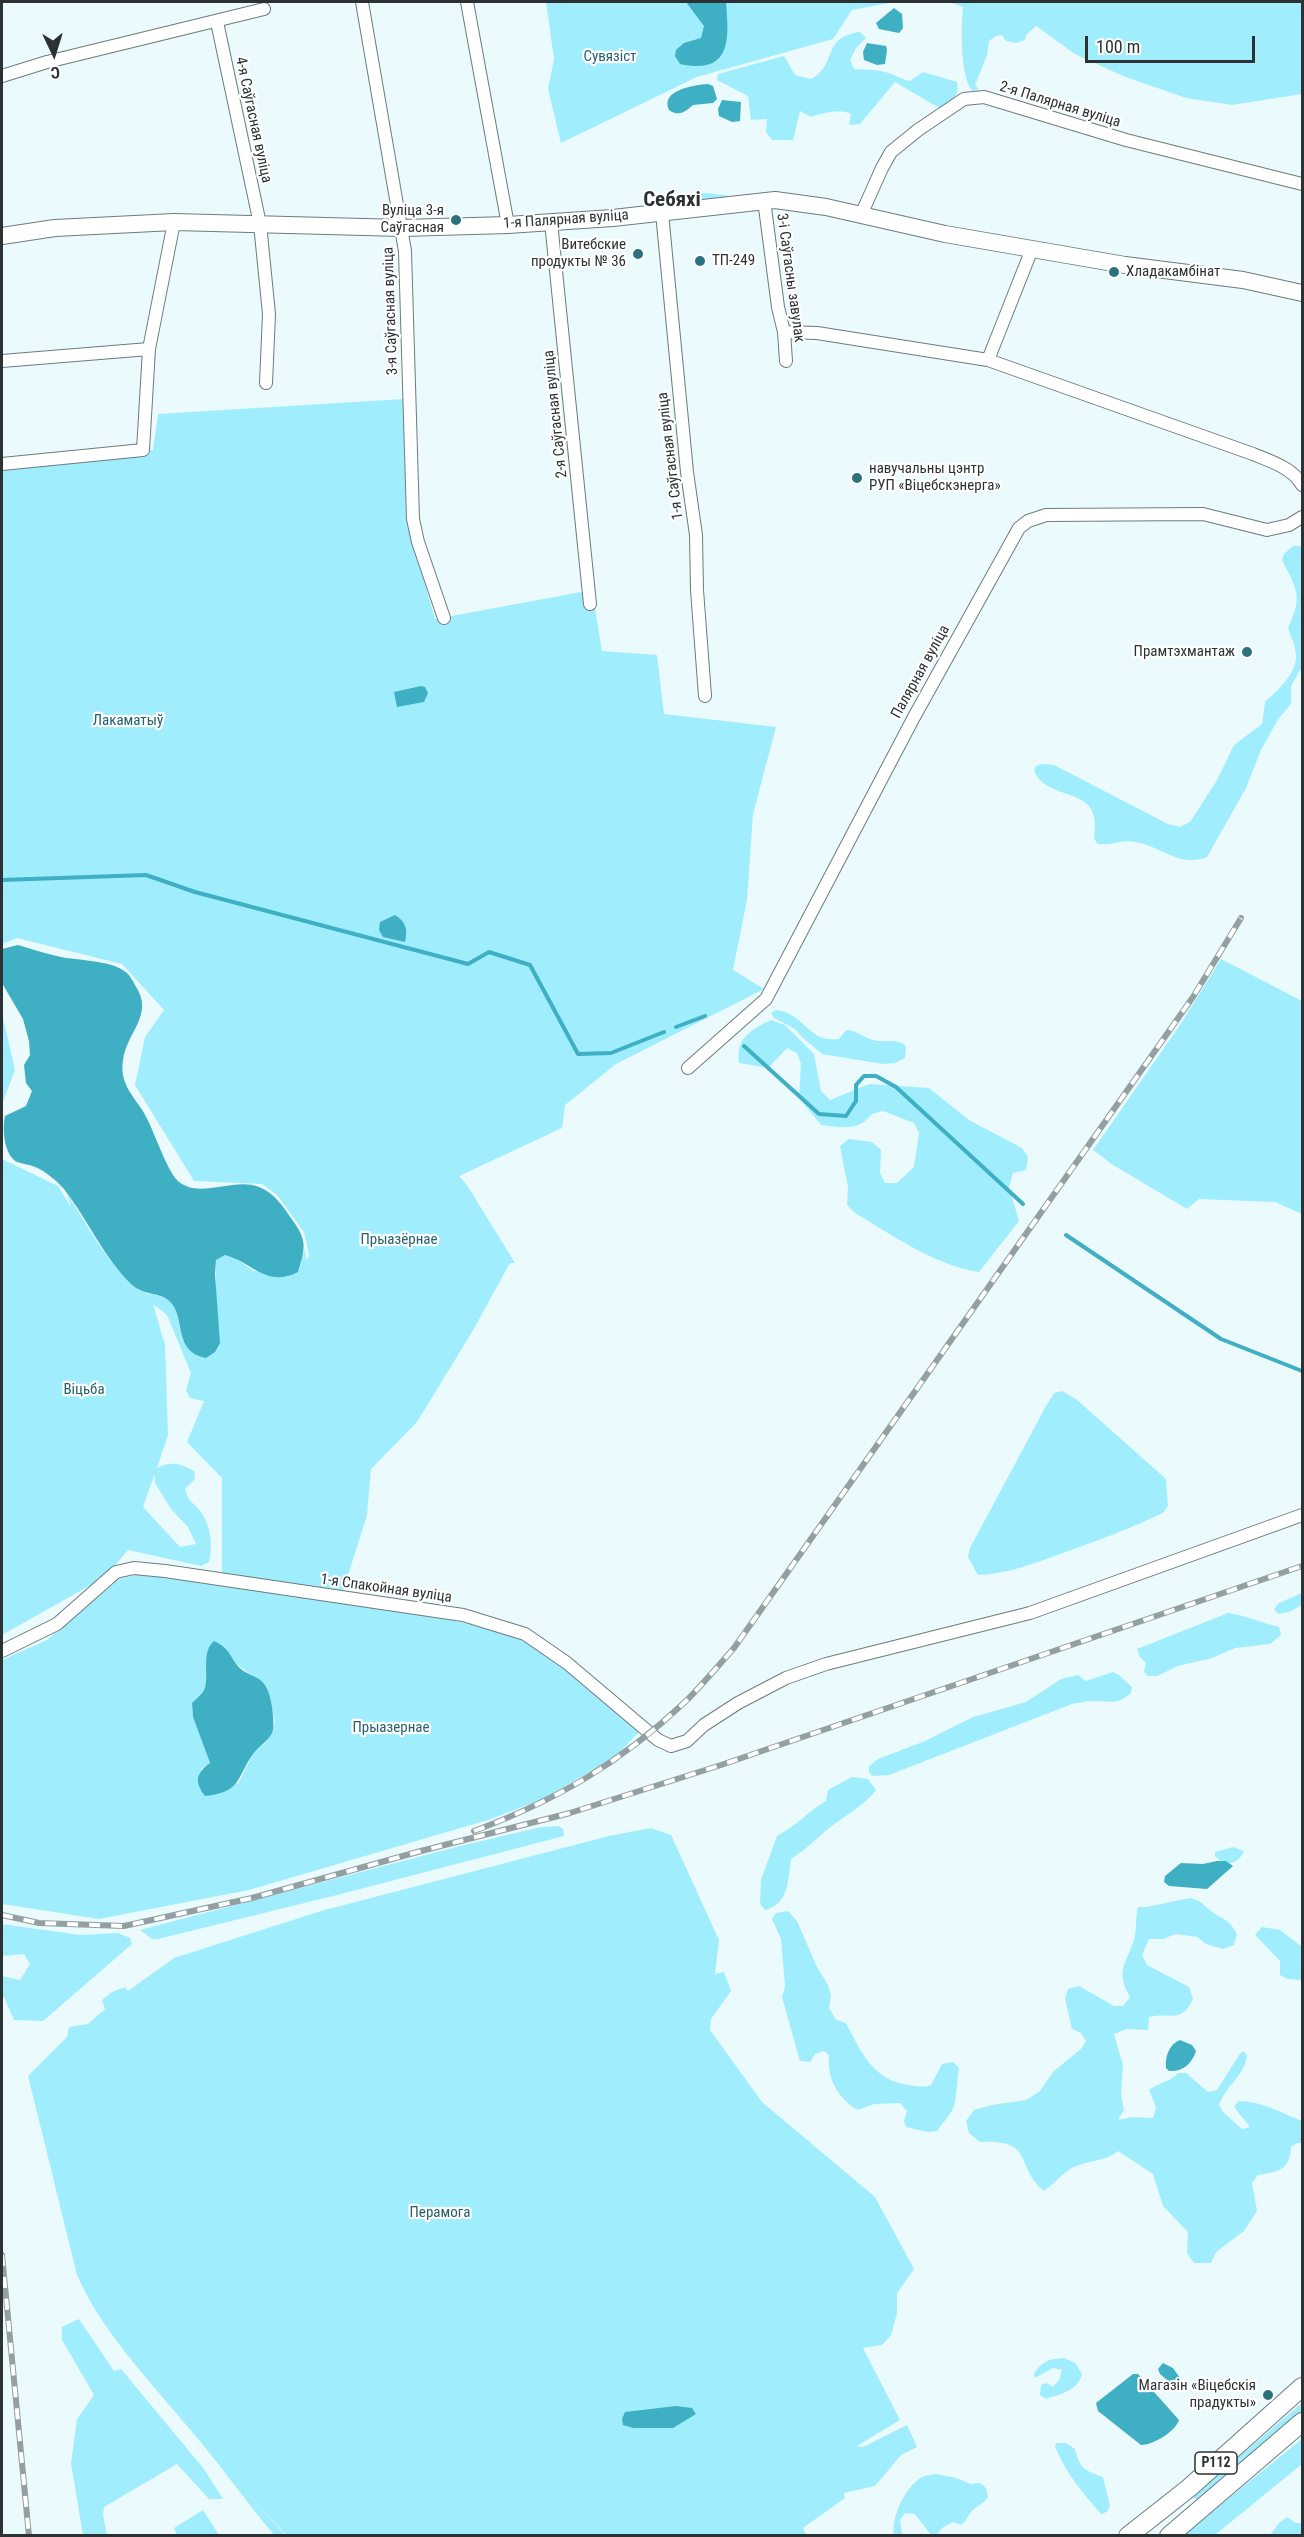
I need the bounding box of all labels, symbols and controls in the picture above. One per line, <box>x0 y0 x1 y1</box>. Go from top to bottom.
north arrow <box>24 24 84 84</box>
scale bar <box>1088 24 1258 62</box>
text: 100 m <box>1096 36 1140 57</box>
park label: Сувязіст <box>584 48 636 66</box>
street label: 4-я Саўгасная вуліца <box>231 55 275 185</box>
text: С <box>50 63 61 82</box>
street label: 2-я Палярная вуліца <box>997 78 1123 132</box>
district label: Себяхі <box>643 188 701 214</box>
place label: Вуліца 3-я Саўгасная <box>380 202 444 237</box>
street label: 1-я Палярная вуліца <box>503 207 629 233</box>
street label: 3-і Саўгасны завулак <box>772 212 808 344</box>
marker: Вуліца 3-я Саўгасная <box>449 213 463 227</box>
place label: Витебские продукты № 36 <box>531 236 626 271</box>
street label: 3-я Саўгасная вуліца <box>380 247 402 375</box>
marker: Витебские продукты № 36 <box>631 247 645 261</box>
place label: ТП-249 <box>712 252 755 270</box>
marker: ТП-249 <box>693 254 707 268</box>
place label: Хладакамбінат <box>1126 263 1220 281</box>
marker: Хладакамбінат <box>1107 265 1121 279</box>
street label: 2-я Саўгасная вуліца <box>540 349 572 479</box>
street label: 1-я Саўгасная вуліца <box>654 391 688 521</box>
place label: навучальны цэнтр РУП «Віцебскэнерга» <box>869 460 1001 495</box>
marker: навучальны цэнтр РУП «Віцебскэнерга» <box>850 471 864 485</box>
street label: Палярная вуліца <box>888 622 954 722</box>
place label: Прамтэхмантаж <box>1134 643 1235 661</box>
marker: Прамтэхмантаж <box>1240 645 1254 659</box>
park label: Лакаматыў <box>93 712 163 730</box>
park label: Прыазёрнае <box>360 1231 438 1249</box>
park label: Віцьба <box>63 1381 105 1399</box>
street label: 1-я Спакойная вуліца <box>319 1571 453 1607</box>
park label: Прыазернае <box>352 1719 430 1737</box>
park label: Перамога <box>410 2204 470 2222</box>
place label: Магазін «Віцебскія прадукты» <box>1139 2377 1256 2412</box>
marker: Магазін «Віцебскія прадукты» <box>1261 2388 1275 2402</box>
road number: Р112 <box>1195 2452 1237 2474</box>

